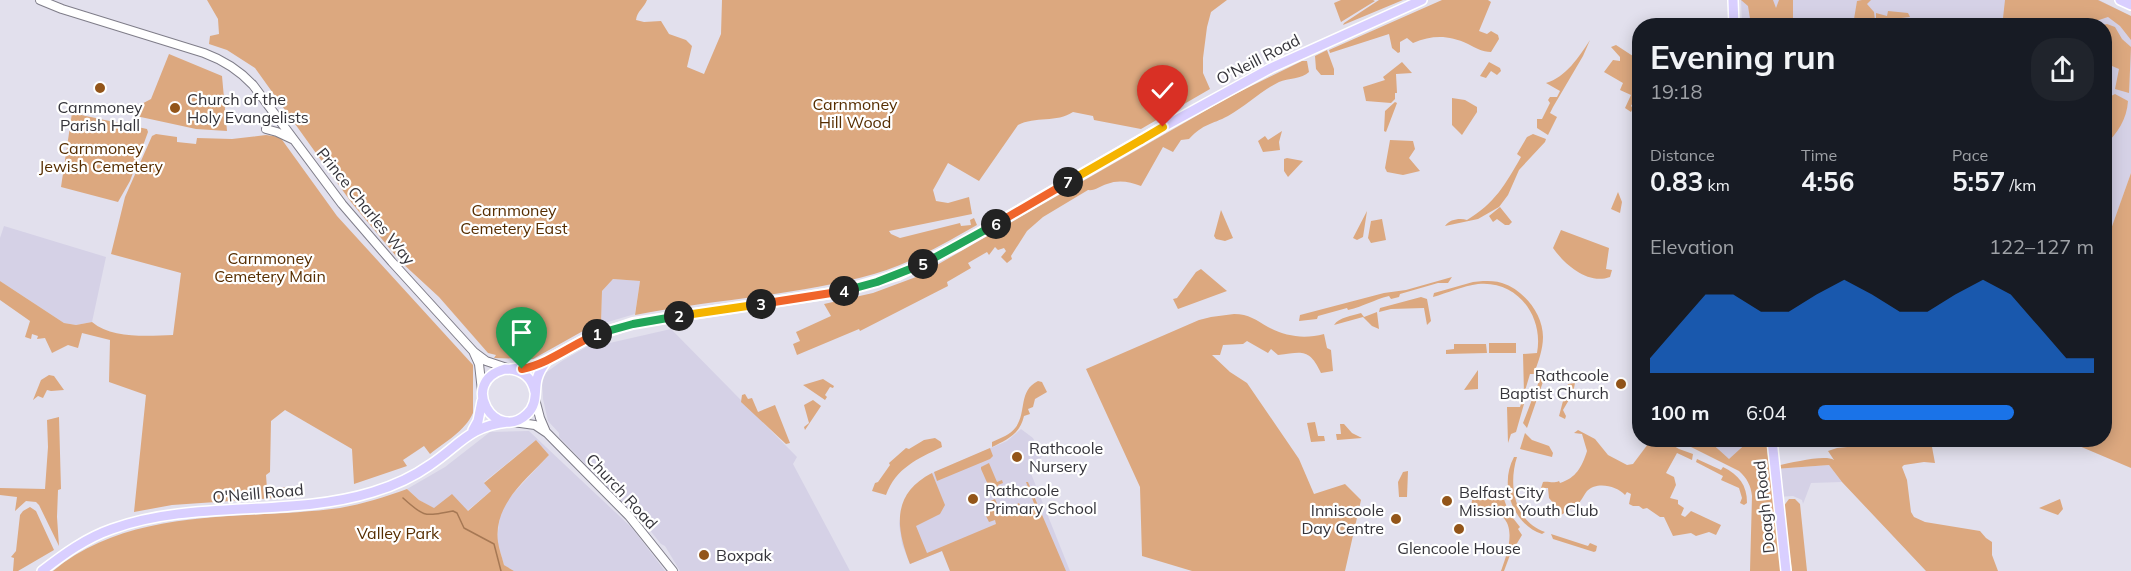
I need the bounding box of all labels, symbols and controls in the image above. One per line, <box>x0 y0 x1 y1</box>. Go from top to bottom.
street label: O'Neill Road <box>1213 29 1303 89</box>
text: Evening run <box>1650 36 1836 77</box>
button: share <box>2031 38 2094 101</box>
pin <box>1137 65 1188 127</box>
icon: check <box>1146 74 1179 107</box>
text: 19:18 <box>1650 79 1703 104</box>
marker: Carnmoney Parish Hall <box>93 81 107 95</box>
place label: Church of the Holy Evangelists <box>187 89 309 127</box>
park label: Carnmoney Hill Wood <box>812 94 898 132</box>
place label: Carnmoney Parish Hall <box>57 97 143 135</box>
marker: Church of the Holy Evangelists <box>168 101 182 115</box>
park label: Carnmoney Jewish Cemetery <box>39 138 163 176</box>
street label: Prince Charles Way <box>313 143 420 269</box>
text: Distance <box>1650 145 1715 165</box>
text: Time <box>1801 145 1837 165</box>
text: Pace <box>1952 145 1988 165</box>
text: 0.83 <box>1650 165 1703 198</box>
text: 4:56 <box>1801 165 1854 198</box>
text: 5:57 <box>1952 165 2005 198</box>
pin: 7 <box>1053 167 1083 197</box>
text: 7 <box>1063 172 1073 192</box>
text: km <box>1703 175 1730 195</box>
text: /km <box>2005 175 2036 195</box>
park label: Carnmoney Cemetery East <box>460 200 568 238</box>
pin: 6 <box>981 209 1011 239</box>
text: 6 <box>991 214 1001 234</box>
text: Elevation <box>1650 234 1735 259</box>
text: 122–127 m <box>1989 234 2094 259</box>
park label: Carnmoney Cemetery Main <box>214 248 326 286</box>
pin: 5 <box>908 249 938 279</box>
text: 5 <box>918 254 928 274</box>
pin: 4 <box>829 276 859 306</box>
text: 4 <box>839 281 849 301</box>
pin: 3 <box>746 289 776 319</box>
text: 3 <box>756 294 766 314</box>
pin: 2 <box>664 301 694 331</box>
text: 2 <box>674 306 684 326</box>
pin <box>496 307 547 369</box>
icon: arrive <box>505 316 538 349</box>
pin: 1 <box>582 319 612 349</box>
text: 1 <box>592 324 602 344</box>
place label: Rathcoole Baptist Church <box>1499 365 1609 403</box>
marker: Rathcoole Baptist Church <box>1614 377 1628 391</box>
text: 100 m <box>1650 400 1709 425</box>
text: 6:04 <box>1746 400 1787 425</box>
place label: Rathcoole Nursery <box>1029 438 1103 476</box>
street label: Church Road <box>582 449 662 533</box>
marker: Rathcoole Nursery <box>1010 450 1024 464</box>
street label: Doagh Road <box>1749 460 1779 554</box>
street label: O'Neill Road <box>212 479 304 507</box>
place label: Rathcoole Primary School <box>985 480 1097 518</box>
place label: Belfast City Mission Youth Club <box>1459 482 1598 520</box>
marker: Rathcoole Primary School <box>966 492 980 506</box>
marker: Belfast City Mission Youth Club <box>1440 494 1454 508</box>
place label: Inniscoole Day Centre <box>1301 500 1384 538</box>
marker: Inniscoole Day Centre <box>1389 512 1403 526</box>
marker: Glencoole House <box>1452 522 1466 536</box>
park label: Valley Park <box>357 523 440 543</box>
place label: Glencoole House <box>1397 538 1521 558</box>
place label: Boxpak <box>716 545 773 565</box>
marker: Boxpak <box>697 548 711 562</box>

